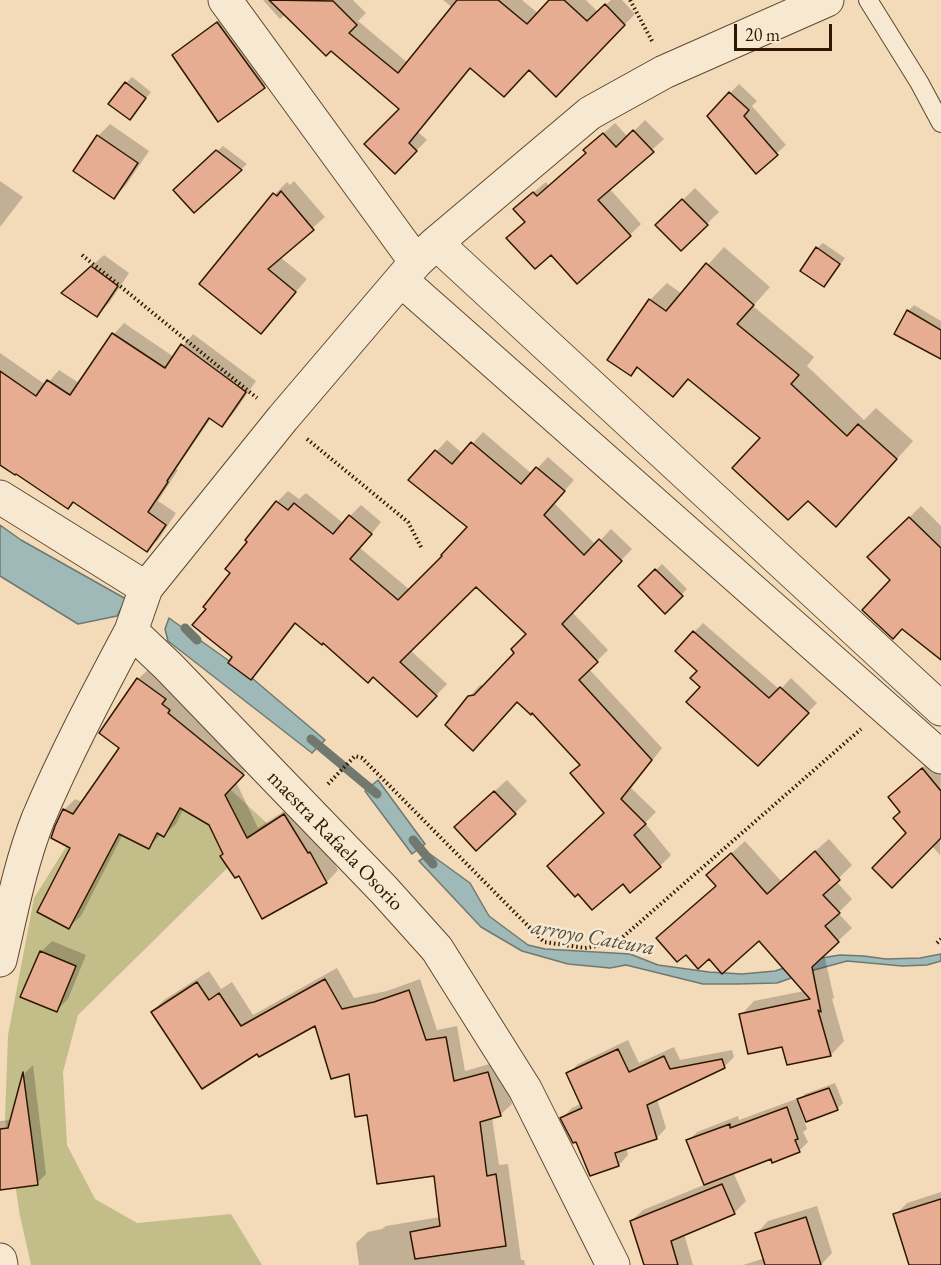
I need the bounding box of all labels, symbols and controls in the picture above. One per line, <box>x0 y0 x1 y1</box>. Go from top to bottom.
scale bar <box>737 12 834 50</box>
text: 20 m <box>745 23 780 46</box>
street label: maestra Rafaela Osorio <box>262 766 408 916</box>
water label: arroyo Cateura <box>529 914 657 962</box>

